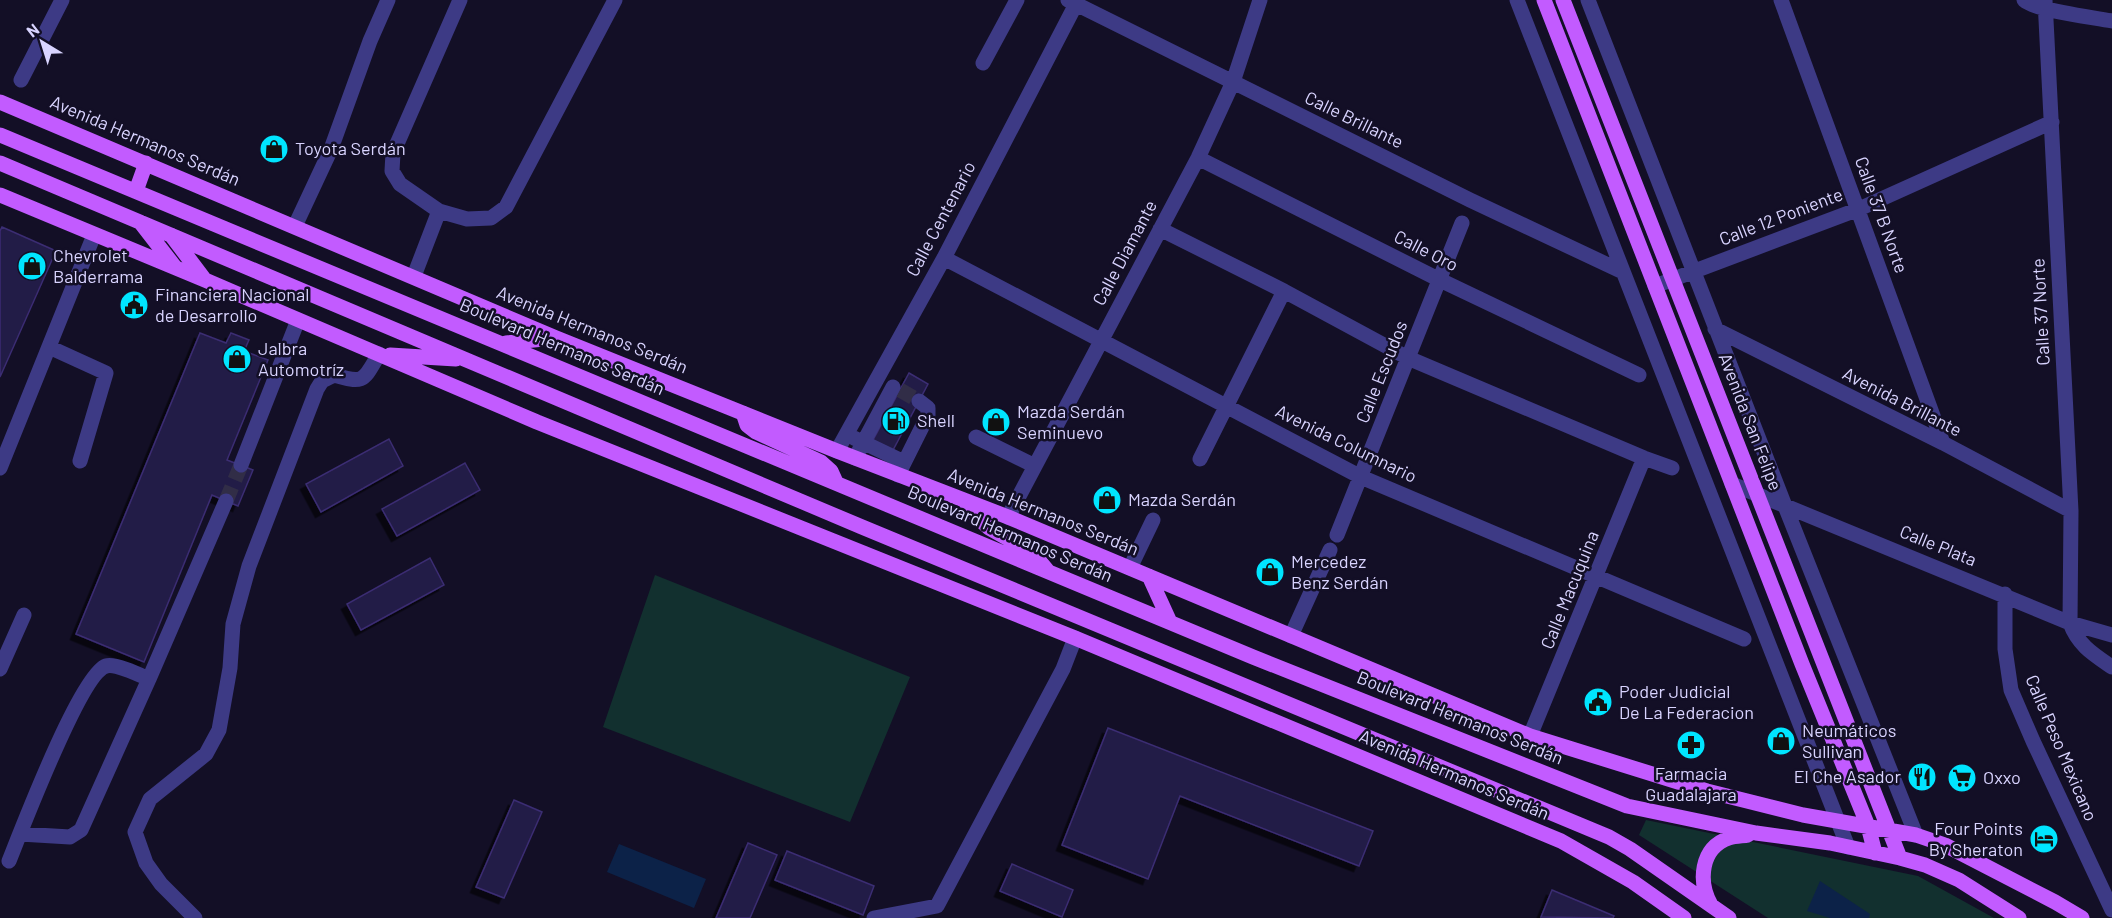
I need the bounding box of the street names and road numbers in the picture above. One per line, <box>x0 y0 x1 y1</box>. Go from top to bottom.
street label: Calle Brillante <box>1302 86 1407 152</box>
street label: Avenida Hermanos Serdán <box>47 90 244 190</box>
street label: Calle 37 B Norte <box>1851 153 1913 276</box>
street label: Calle Centenario <box>900 157 980 280</box>
street label: Calle 12 Poniente <box>1716 182 1846 250</box>
street label: Calle Diamante <box>1087 196 1161 309</box>
street label: Calle Oro <box>1391 225 1462 276</box>
street label: Calle 37 Norte <box>2026 258 2054 366</box>
street label: Avenida Hermanos Serdán <box>494 281 691 378</box>
street label: Boulevard Hermanos Serdán <box>457 293 668 399</box>
street label: Calle Escudos <box>1351 317 1412 426</box>
street label: Avenida San Felipe <box>1715 350 1787 493</box>
street label: Avenida Brillante <box>1839 362 1966 441</box>
street label: Avenida Columnario <box>1272 399 1421 487</box>
street label: Avenida Hermanos Serdán <box>945 463 1142 560</box>
street label: Boulevard Hermanos Serdán <box>905 480 1116 586</box>
street label: Calle Plata <box>1897 520 1980 570</box>
street label: Calle Macuquina <box>1535 527 1603 652</box>
street label: Boulevard Hermanos Serdán <box>1354 666 1567 769</box>
street label: Calle Peso Mexicano <box>2021 671 2103 824</box>
street label: Avenida Hermanos Serdán <box>1356 724 1553 824</box>

